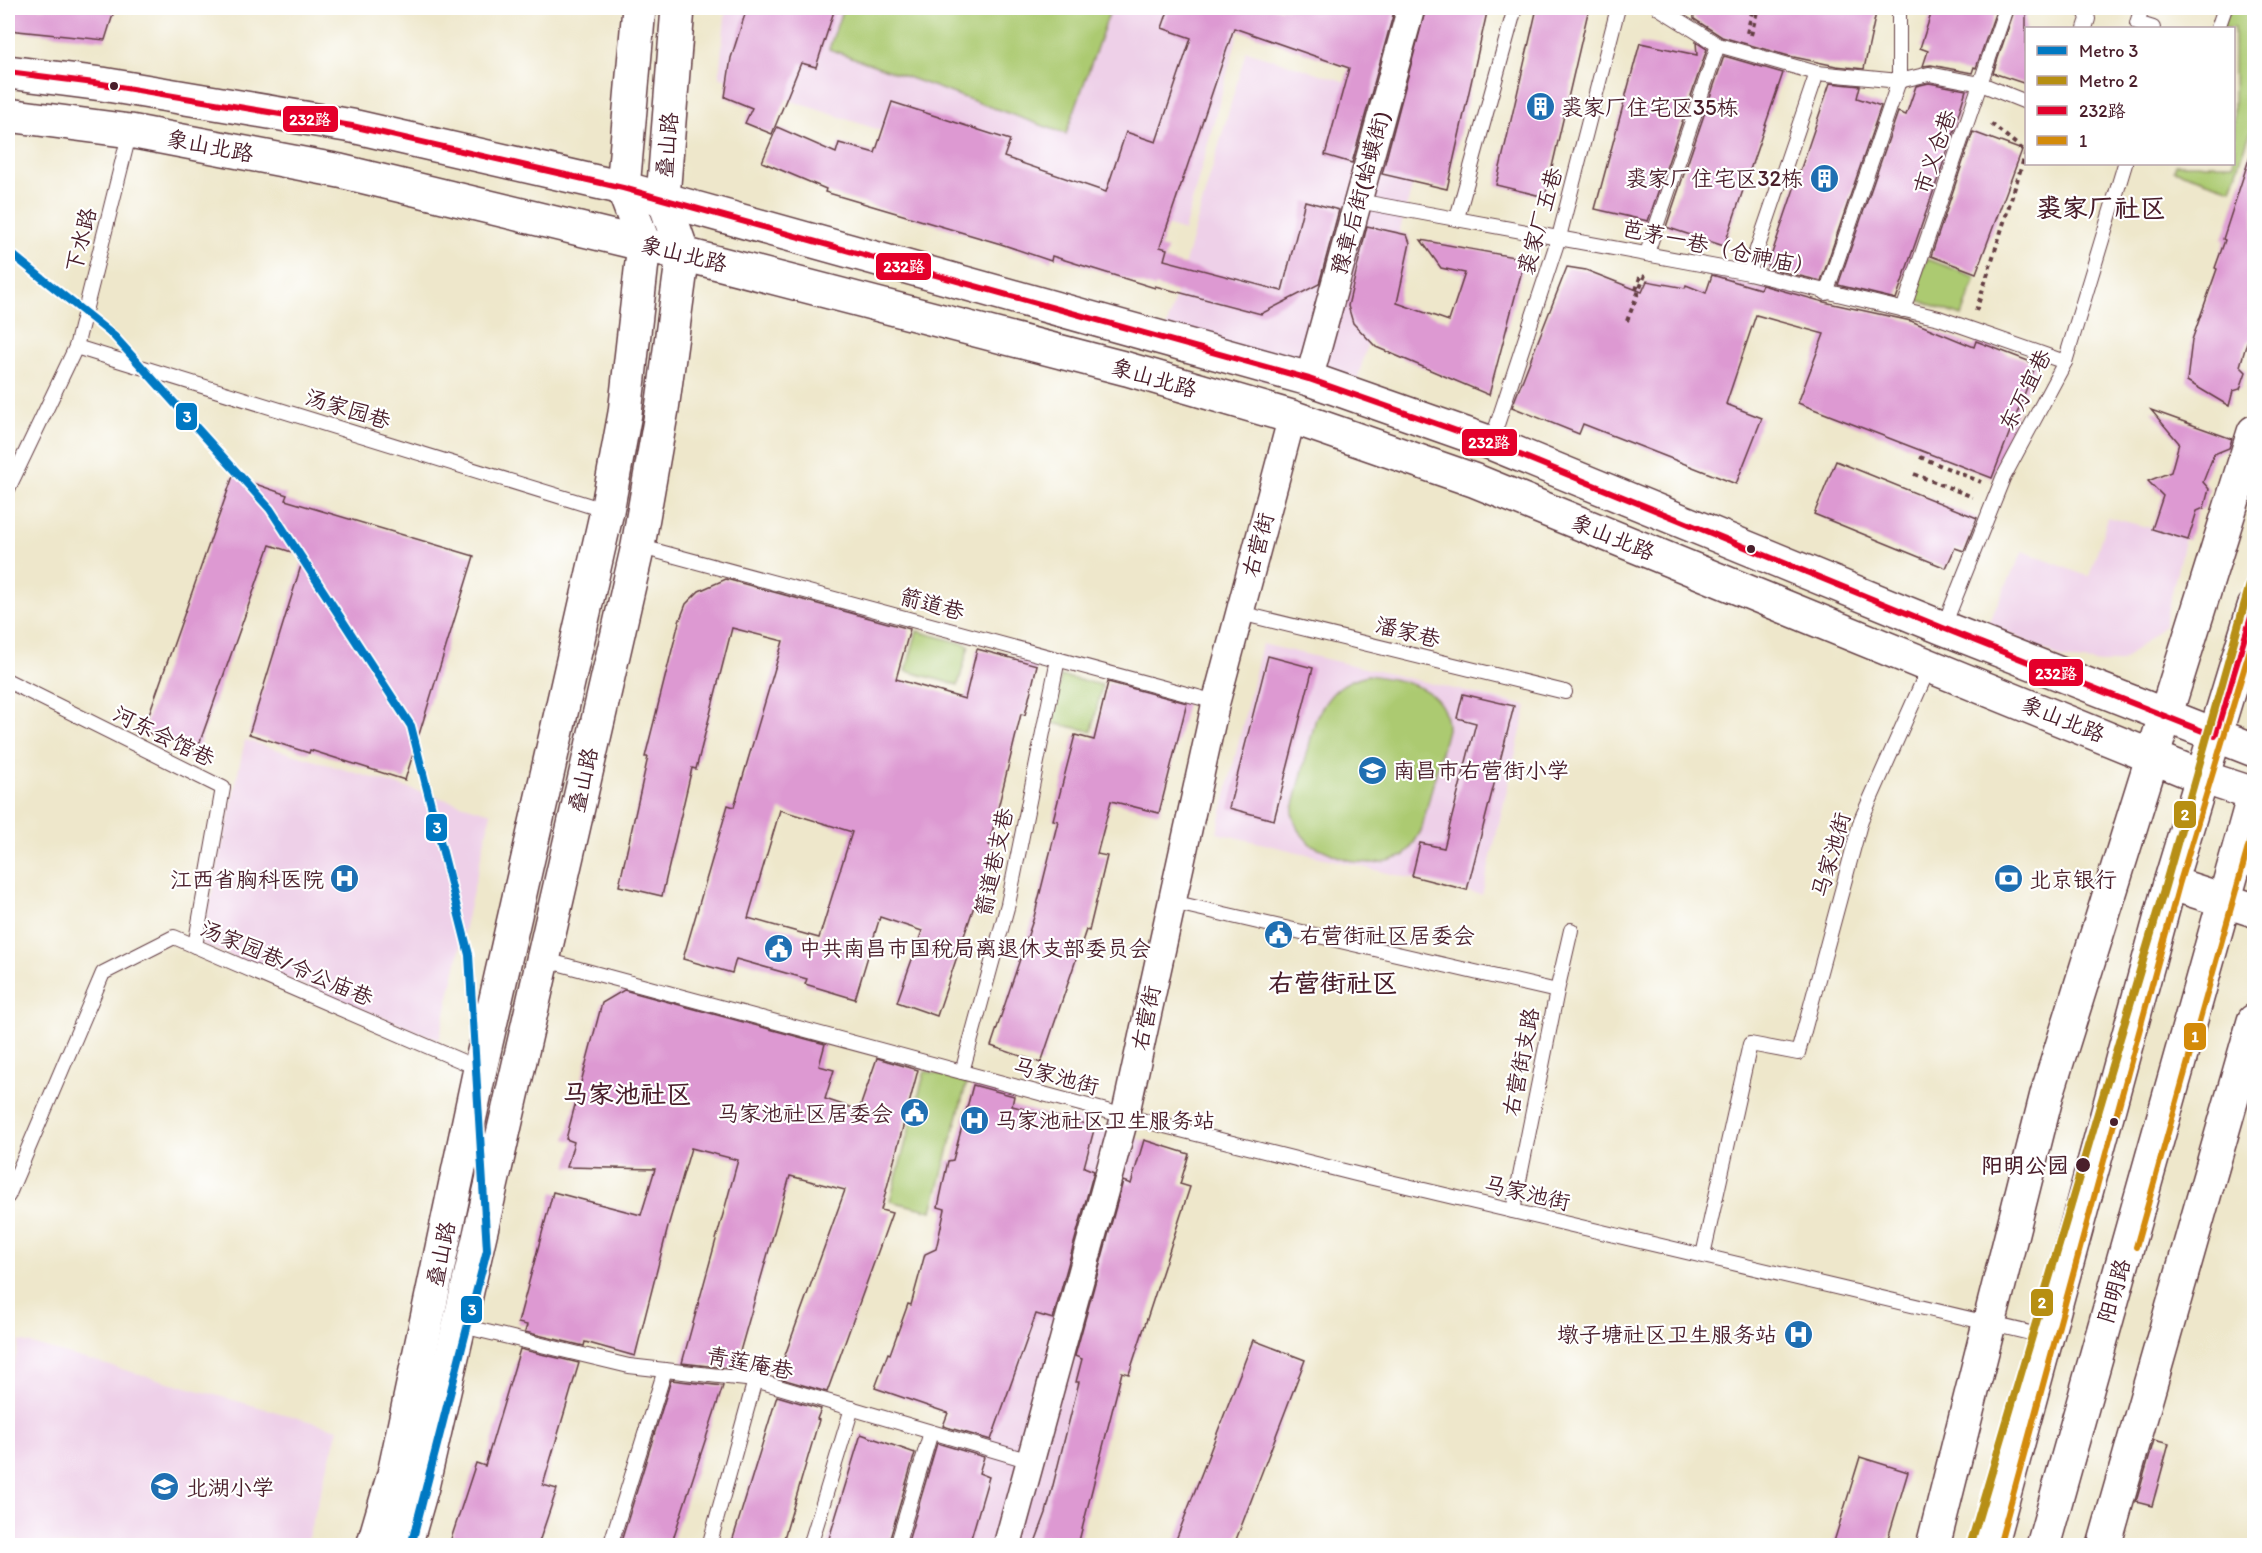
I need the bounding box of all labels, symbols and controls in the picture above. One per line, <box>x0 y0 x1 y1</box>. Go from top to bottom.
legend <box>2025 27 2235 165</box>
text: Metro 3 <box>2079 40 2138 62</box>
text: Metro 2 <box>2079 70 2138 92</box>
unlabelled marker <box>108 80 120 92</box>
building icon: 裘家厂住宅区35栋 <box>1524 91 1556 123</box>
place label: 裘家厂住宅区35栋 <box>1561 94 1739 121</box>
text: 232路 <box>2079 100 2126 122</box>
line badge: 232路 <box>282 105 339 133</box>
street label: 市义仓巷 <box>1908 106 1962 198</box>
street label: 豫章后街(蛤蟆街) <box>1325 108 1395 278</box>
text: 232路 <box>289 110 331 129</box>
street label: 叠山路 <box>651 111 683 179</box>
street label: 象山北路 <box>164 124 256 168</box>
text: 1 <box>2079 130 2087 152</box>
building icon: 裘家厂住宅区32栋 <box>1808 162 1840 194</box>
street label: 裘家厂五巷 <box>1512 164 1568 278</box>
place label: 裘家厂住宅区32栋 <box>1625 165 1803 192</box>
district label: 裘家厂社区 <box>2036 192 2166 224</box>
street label: 下水路 <box>60 205 102 275</box>
street label: 芭茅一巷（仓神庙） <box>1619 214 1819 282</box>
street label: 象山北路 <box>638 230 730 278</box>
line badge: 232路 <box>875 252 932 281</box>
text: 232路 <box>883 257 925 276</box>
street label: 东万宜巷 <box>1993 345 2057 435</box>
street label: 象山北路 <box>1108 353 1200 403</box>
street label: 汤家园巷 <box>302 383 394 435</box>
line badge: 3 <box>175 402 198 431</box>
text: 3 <box>183 407 192 426</box>
line badge: 232路 <box>1461 428 1518 457</box>
text: 232路 <box>1468 433 1510 452</box>
street label: 象山北路 <box>1567 508 1659 566</box>
street label: 右营街 <box>1236 510 1280 580</box>
unlabelled marker <box>1745 543 1757 555</box>
street label: 箭道巷 <box>897 582 967 626</box>
street label: 潘家巷 <box>1373 611 1443 653</box>
line badge: 232路 <box>2028 658 2084 687</box>
text: 232路 <box>2035 664 2077 683</box>
street label: 象山北路 <box>2017 690 2109 748</box>
street label: 河东会馆巷 <box>109 700 219 772</box>
street label: 叠山路 <box>562 745 604 815</box>
school or university icon: 南昌市右营街小学 <box>1356 754 1388 786</box>
place label: 南昌市右营街小学 <box>1393 757 1569 784</box>
line badge: 2 <box>2173 800 2197 829</box>
street label: 箭道巷支巷 <box>969 805 1019 919</box>
text: 2 <box>2181 805 2190 824</box>
street label: 马家池街 <box>1806 809 1856 901</box>
line badge: 3 <box>425 813 448 842</box>
text: 3 <box>433 818 442 837</box>
hospital icon: 江西省胸科医院 <box>329 863 361 895</box>
bank icon: 北京银行 <box>1992 863 2024 895</box>
place label: 江西省胸科医院 <box>170 866 324 893</box>
place label: 北京银行 <box>2029 866 2117 893</box>
street label: 汤家园巷/令公庙巷 <box>196 914 378 1012</box>
public building icon: 右营街社区居委会 <box>1262 919 1294 951</box>
place label: 右营街社区居委会 <box>1299 922 1475 949</box>
public building icon: 中共南昌市国税局离退休支部委员会 <box>762 932 794 964</box>
place label: 中共南昌市国税局离退休支部委员会 <box>799 935 1151 962</box>
district label: 右营街社区 <box>1268 967 1398 999</box>
street label: 右营街 <box>1126 983 1166 1053</box>
street label: 右营街支路 <box>1497 1005 1545 1119</box>
line badge: 1 <box>2183 1022 2207 1051</box>
text: 1 <box>2191 1027 2199 1046</box>
street label: 马家池街 <box>1010 1052 1102 1100</box>
district label: 马家池社区 <box>562 1078 692 1110</box>
public building icon: 马家池社区居委会 <box>898 1097 930 1129</box>
place label: 马家池社区居委会 <box>717 1100 893 1127</box>
hospital icon: 马家池社区卫生服务站 <box>958 1104 990 1136</box>
place label: 马家池社区卫生服务站 <box>995 1107 1215 1134</box>
unlabelled marker <box>2108 1116 2120 1128</box>
place label: 阳明公园 <box>1981 1152 2069 1179</box>
marker: 阳明公园 <box>2074 1156 2092 1174</box>
street label: 马家池街 <box>1481 1170 1573 1216</box>
street label: 叠山路 <box>421 1219 461 1289</box>
street label: 阳明路 <box>2092 1256 2136 1326</box>
line badge: 2 <box>2030 1288 2054 1317</box>
text: 2 <box>2038 1293 2047 1312</box>
line badge: 3 <box>460 1295 483 1324</box>
text: 3 <box>468 1300 477 1319</box>
hospital icon: 墩子塘社区卫生服务站 <box>1782 1318 1814 1350</box>
place label: 墩子塘社区卫生服务站 <box>1557 1321 1777 1348</box>
street label: 青莲庵巷 <box>704 1341 796 1385</box>
school or university icon: 北湖小学 <box>149 1471 181 1503</box>
place label: 北湖小学 <box>186 1474 274 1501</box>

